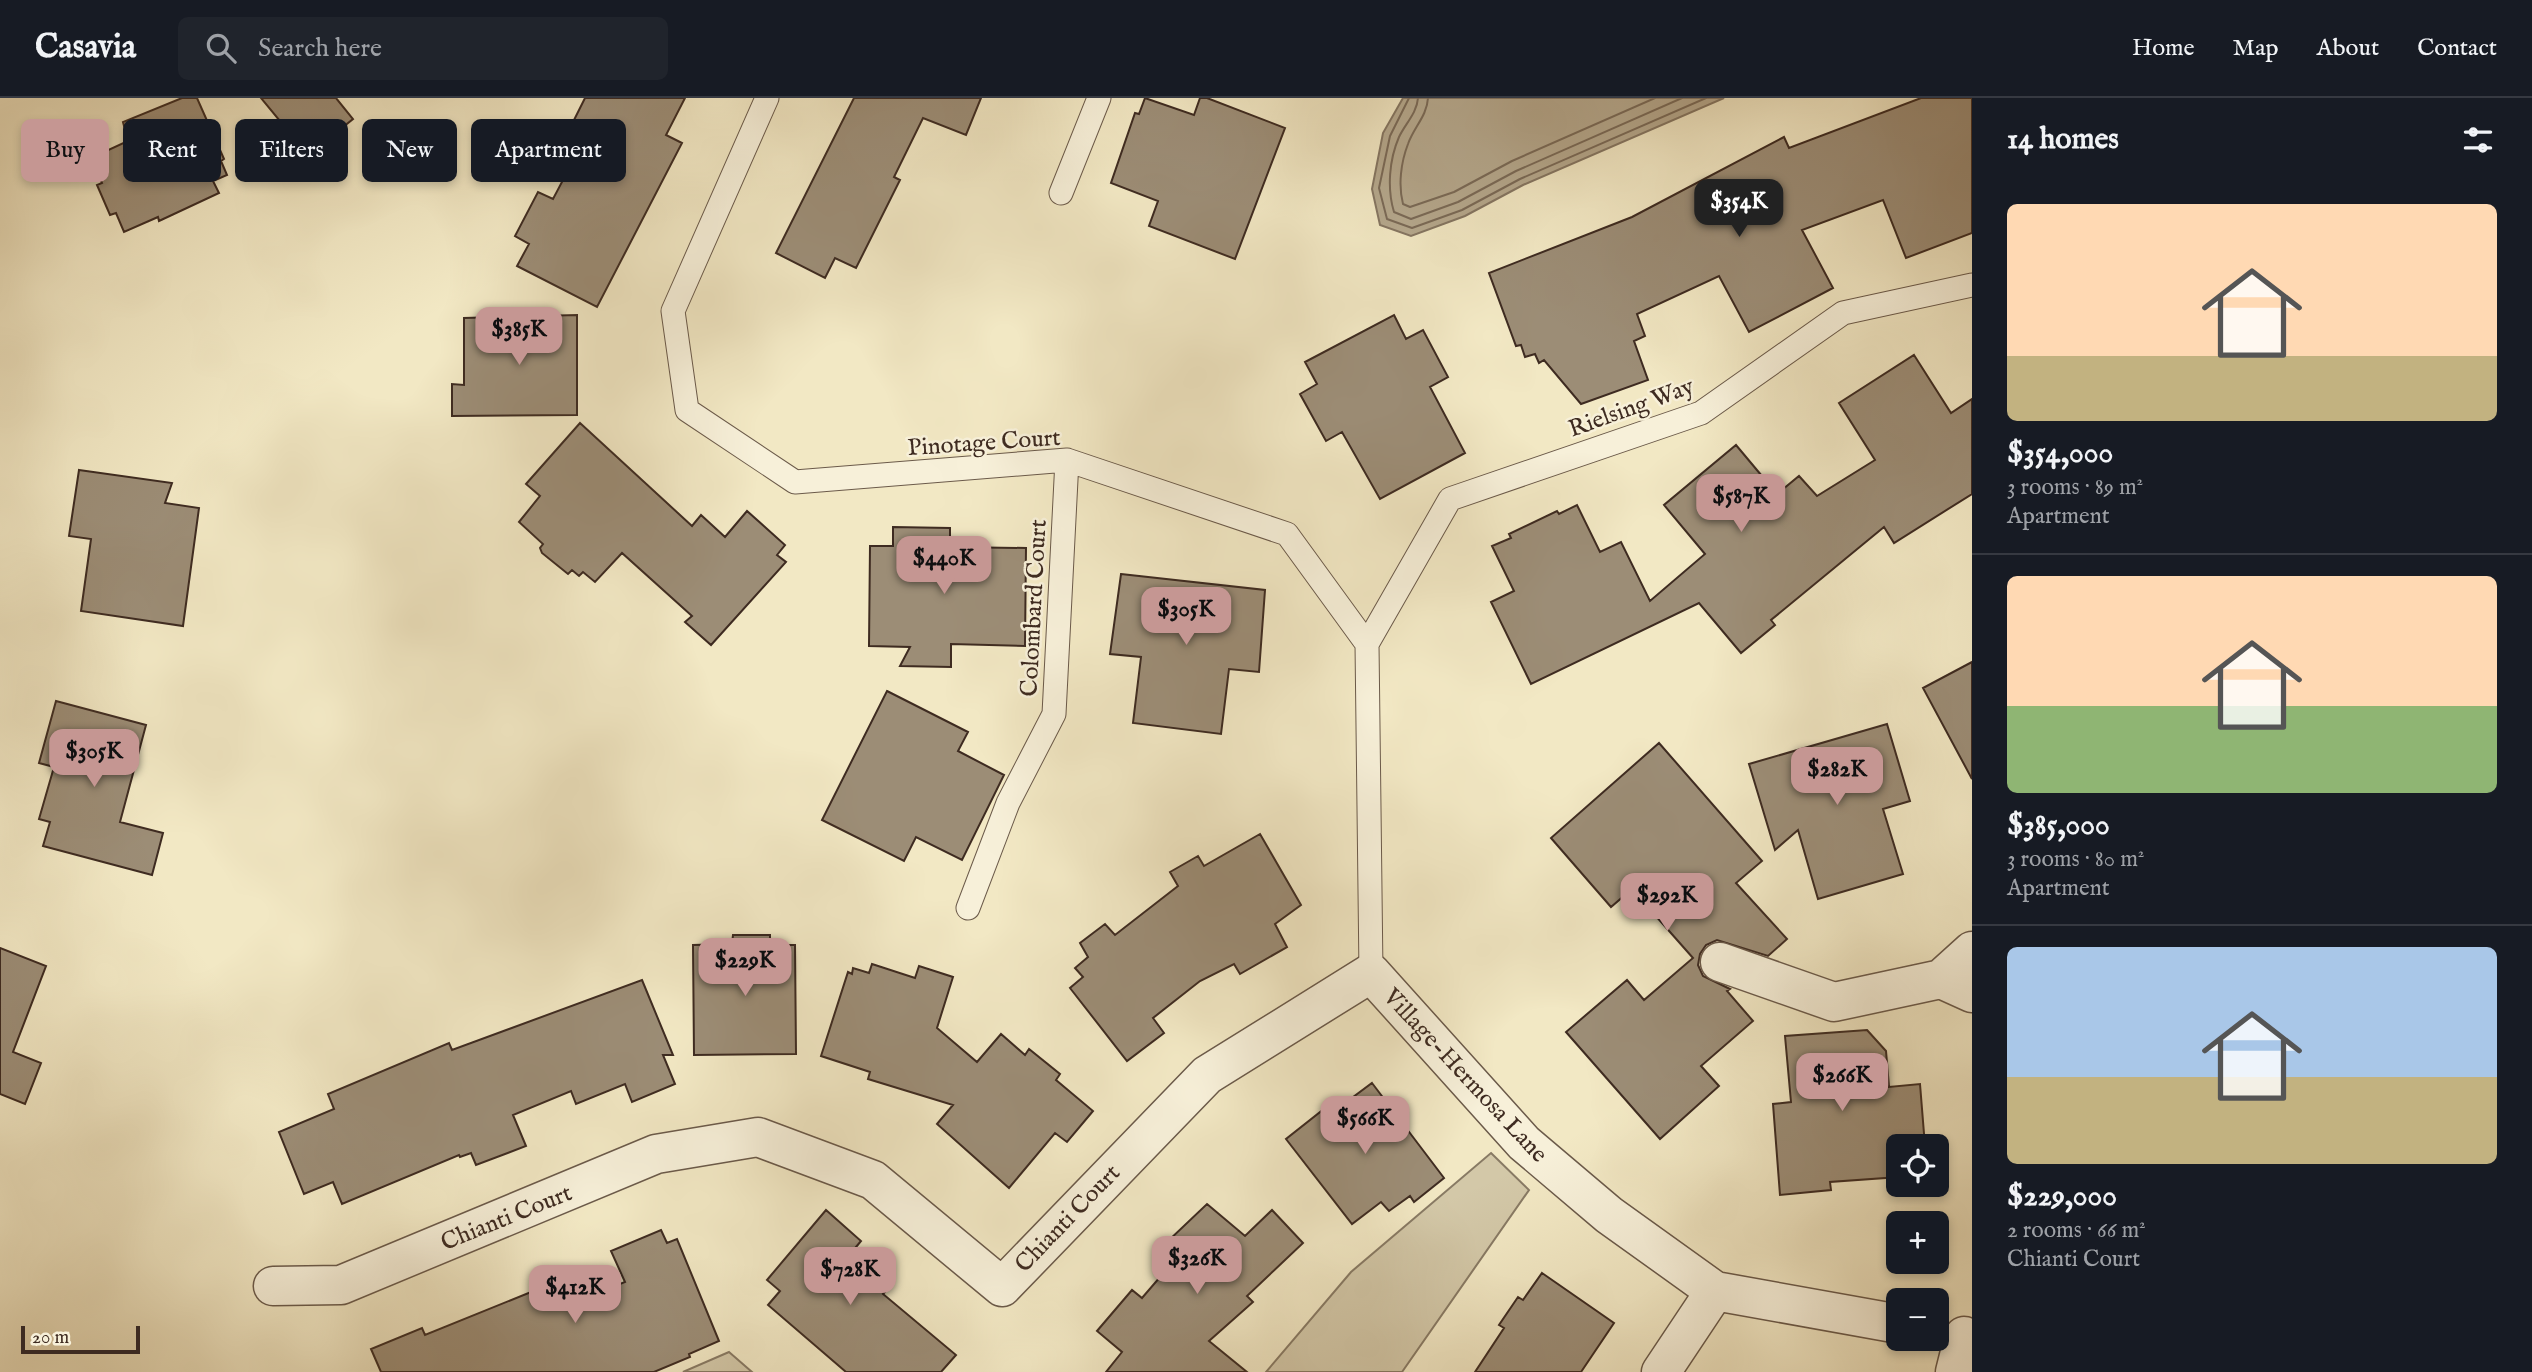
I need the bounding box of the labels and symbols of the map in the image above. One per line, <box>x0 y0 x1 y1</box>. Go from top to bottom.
pin: $354K <box>1690 180 1788 239</box>
pin: $385K <box>470 308 568 367</box>
street label: Rielsing Way <box>1565 371 1699 445</box>
street label: Pinotage Court <box>907 423 1062 464</box>
pin: $587K <box>1692 474 1790 534</box>
street label: Colombard Court <box>1014 519 1055 697</box>
pin: $440K <box>895 536 993 596</box>
pin: $305K <box>1137 588 1235 647</box>
pin: $305K <box>45 730 143 789</box>
pin: $282K <box>1788 748 1886 807</box>
pin: $292K <box>1618 874 1716 933</box>
pin: $229K <box>696 939 794 998</box>
street label: Village-Hermosa Lane <box>1375 981 1554 1170</box>
pin: $266K <box>1793 1054 1891 1113</box>
pin: $566K <box>1316 1096 1414 1156</box>
street label: Chianti Court <box>1009 1158 1127 1280</box>
street label: Chianti Court <box>436 1178 577 1259</box>
pin: $326K <box>1148 1236 1246 1296</box>
pin: $728K <box>801 1248 899 1307</box>
pin: $412K <box>526 1266 624 1325</box>
scale bar <box>21 1323 140 1355</box>

